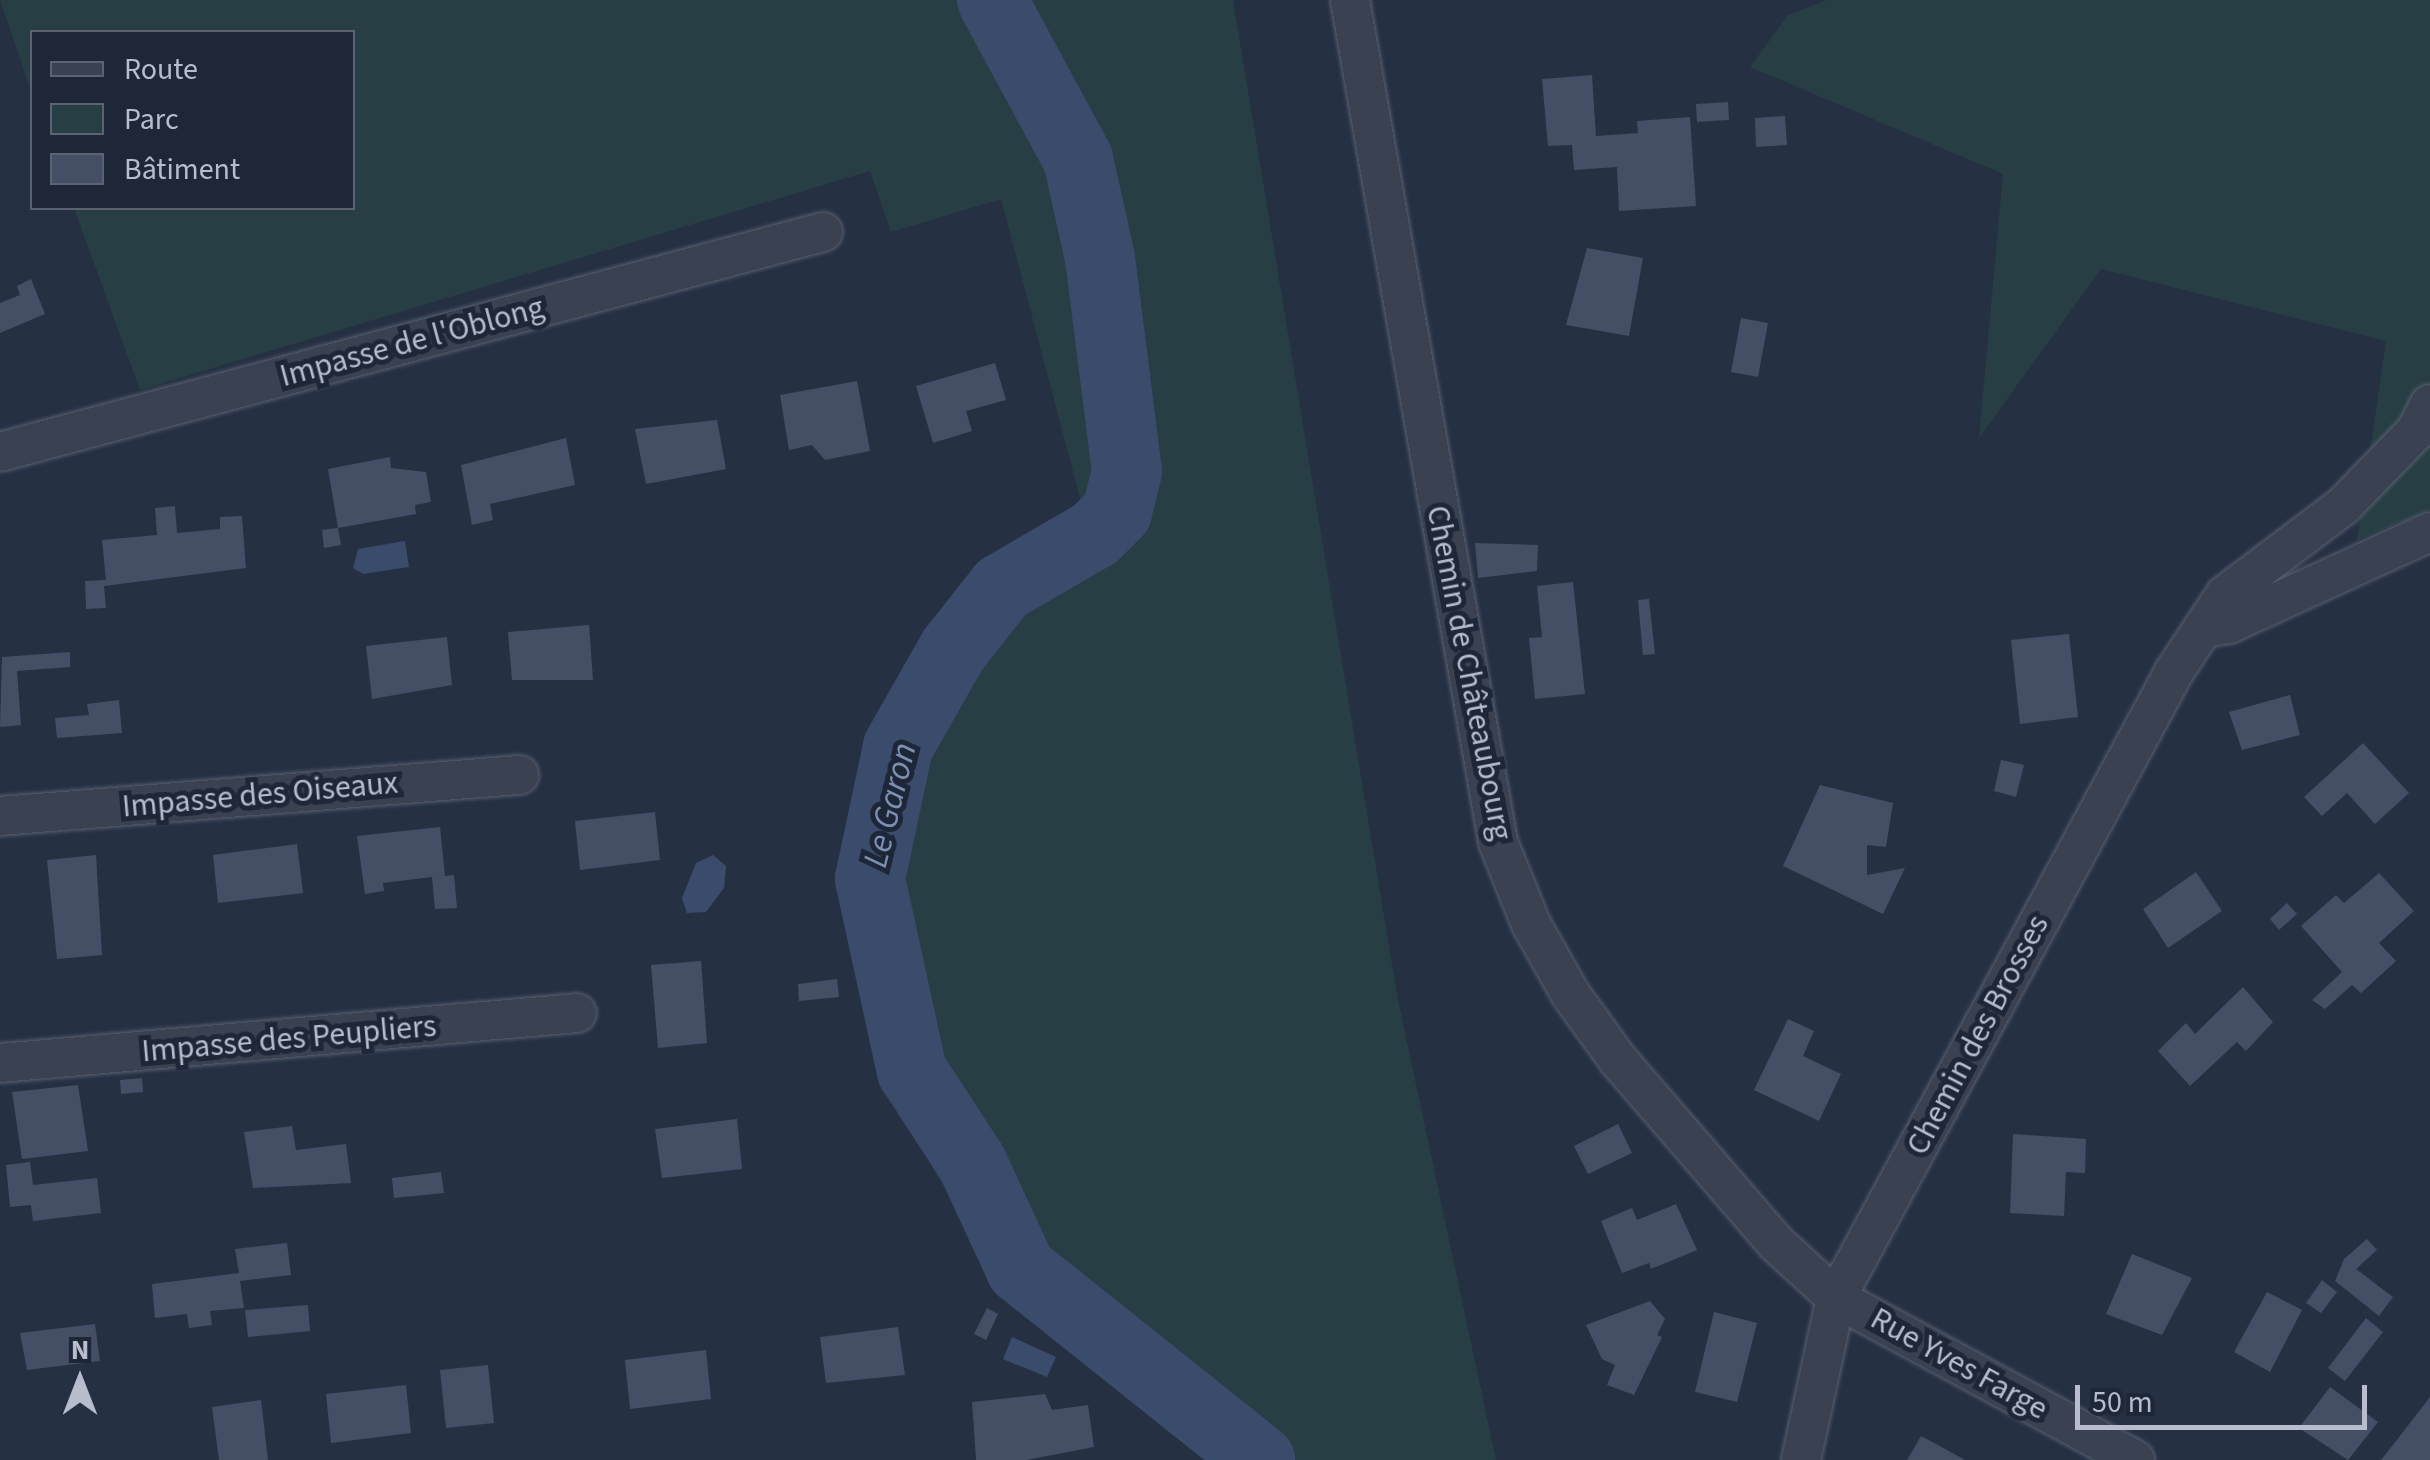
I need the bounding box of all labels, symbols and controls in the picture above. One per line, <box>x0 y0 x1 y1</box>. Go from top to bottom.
legend <box>30 30 355 210</box>
text: Route <box>124 48 198 91</box>
text: Parc <box>124 98 179 141</box>
text: Bâtiment <box>124 148 240 191</box>
street label: Impasse de l'Oblong <box>276 288 548 396</box>
street label: Chemin de Châteaubourg <box>1418 502 1520 844</box>
water label: Le Garon <box>854 738 926 872</box>
street label: Impasse des Oiseaux <box>121 764 399 826</box>
street label: Chemin des Brosses <box>1899 908 2057 1162</box>
street label: Impasse des Peupliers <box>140 1007 438 1071</box>
street label: Rue Yves Farge <box>1864 1300 2054 1428</box>
north arrow <box>30 1330 130 1430</box>
text: N <box>71 1330 89 1370</box>
scale bar <box>2080 1365 2372 1427</box>
text: 50 m <box>2092 1381 2153 1424</box>

